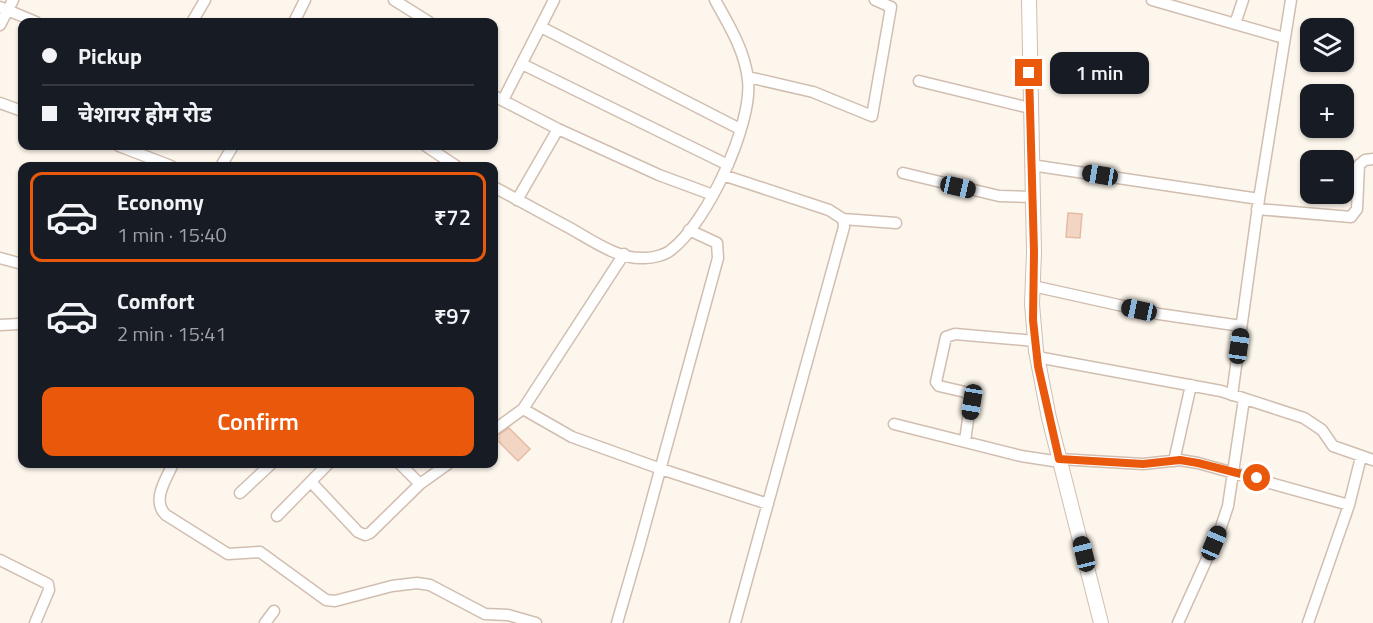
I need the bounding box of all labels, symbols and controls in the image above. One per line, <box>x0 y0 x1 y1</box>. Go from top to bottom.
map controls <box>1300 18 1354 204</box>
button: layers <box>1300 18 1354 72</box>
text: Pickup <box>78 39 142 73</box>
callout: 1 min <box>1050 52 1149 94</box>
text: 1 min <box>1075 57 1124 88</box>
route end <box>1015 59 1042 86</box>
button: + <box>1300 84 1354 138</box>
text: चेशायर होम रोड <box>78 97 212 131</box>
button: − <box>1300 150 1354 204</box>
car <box>1081 163 1119 187</box>
car <box>938 174 978 200</box>
text: Economy <box>117 185 204 219</box>
icon: car <box>45 190 99 244</box>
text: ₹72 <box>434 200 471 234</box>
text: 1 min · 15:40 <box>117 219 227 250</box>
text: Comfort <box>117 284 195 318</box>
icon: car <box>45 289 99 343</box>
car <box>1120 297 1158 323</box>
text: ₹97 <box>434 299 471 333</box>
text: 2 min · 15:41 <box>117 318 227 349</box>
car <box>1228 327 1250 365</box>
car <box>960 383 984 421</box>
button: Confirm <box>42 387 474 456</box>
route start <box>1243 464 1270 491</box>
car <box>1199 523 1229 563</box>
car <box>1071 534 1097 574</box>

